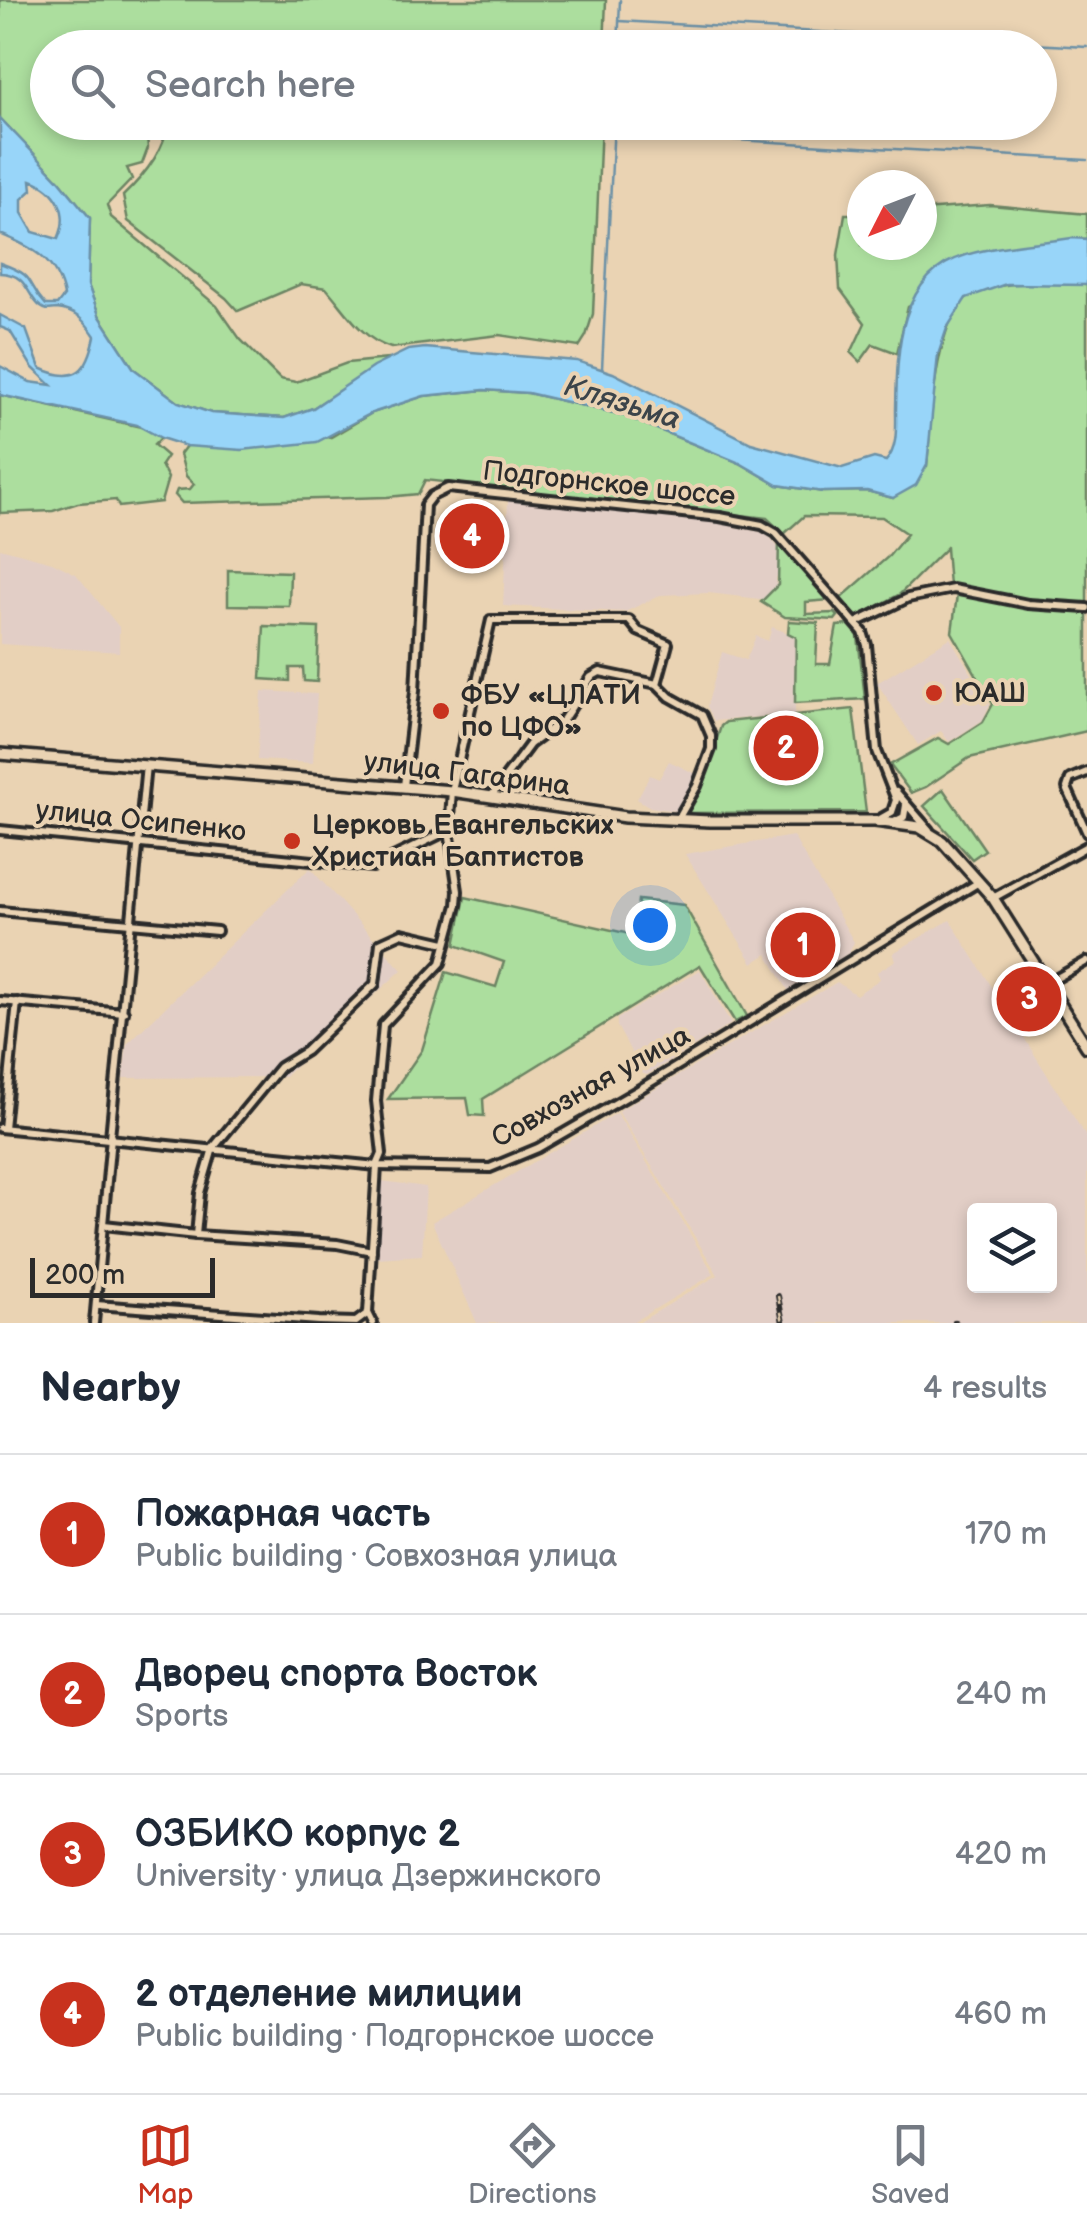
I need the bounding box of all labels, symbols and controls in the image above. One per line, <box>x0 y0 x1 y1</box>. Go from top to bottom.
search box <box>30 30 1057 140</box>
icon: search <box>65 58 120 113</box>
text: Search here <box>145 63 356 108</box>
north arrow <box>847 170 937 260</box>
water label: Клязьма <box>559 368 685 438</box>
street label: Подгорнское шоссе <box>481 454 737 514</box>
pin: 4 <box>440 498 504 574</box>
place label: ЮАШ <box>954 677 1026 710</box>
place label: ФБУ «ЦЛАТИ по ЦФО» <box>461 679 641 744</box>
marker: ЮАШ <box>923 682 945 704</box>
marker: ФБУ «ЦЛАТИ по ЦФО» <box>430 700 452 722</box>
pin: 2 <box>754 710 818 786</box>
street label: улица Гагарина <box>362 745 573 803</box>
street label: улица Осипенко <box>34 794 248 848</box>
place label: Церковь Евангельских Христиан Баптистов <box>311 809 614 874</box>
marker: Церковь Евангельских Христиан Баптистов <box>281 830 303 852</box>
your location <box>625 900 676 951</box>
pin: 1 <box>770 908 836 982</box>
pin: 3 <box>996 962 1062 1036</box>
street label: Совхозная улица <box>486 1019 696 1155</box>
map controls <box>967 1203 1057 1293</box>
button: layers <box>967 1203 1057 1293</box>
scale bar <box>30 1253 215 1298</box>
text: 200 m <box>45 1259 125 1292</box>
text: Nearby <box>40 1363 180 1414</box>
text: 4 results <box>923 1369 1047 1408</box>
text: Пожарная часть <box>135 1492 431 1537</box>
text: 1 <box>66 1515 79 1554</box>
text: 170 m <box>965 1515 1047 1554</box>
text: Public building · Совхозная улица <box>135 1537 617 1576</box>
text: Дворец спорта Восток <box>135 1652 537 1697</box>
text: 2 <box>63 1675 82 1714</box>
text: 240 m <box>955 1675 1047 1714</box>
text: Sports <box>135 1697 228 1736</box>
text: ОЗБИКО корпус 2 <box>135 1812 460 1857</box>
text: 3 <box>63 1835 82 1874</box>
text: 420 m <box>955 1835 1047 1874</box>
text: University · улица Дзержинского <box>135 1857 601 1896</box>
text: 2 отделение милиции <box>135 1972 522 2017</box>
text: 4 <box>63 1995 82 2034</box>
text: 460 m <box>954 1995 1047 2034</box>
text: Public building · Подгорнское шоссе <box>135 2017 654 2056</box>
tab: Map <box>137 2118 194 2211</box>
tab: Directions <box>468 2118 597 2211</box>
tab: Saved <box>871 2118 950 2211</box>

